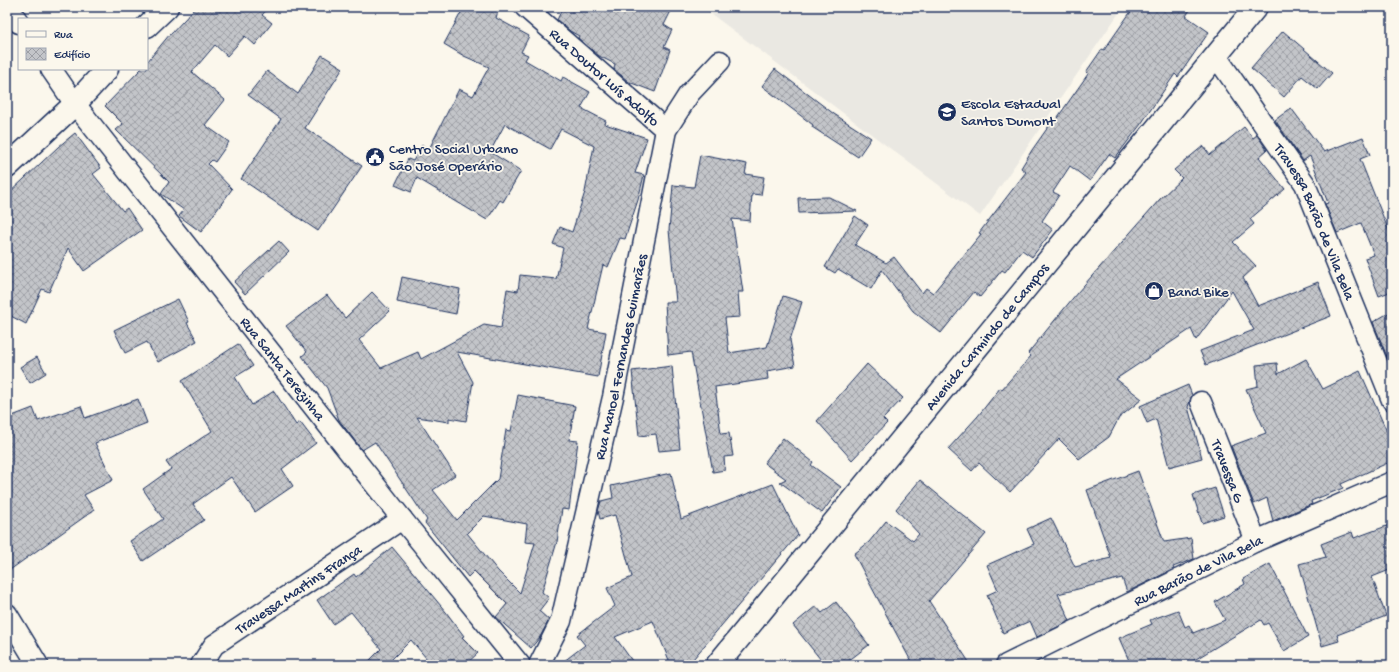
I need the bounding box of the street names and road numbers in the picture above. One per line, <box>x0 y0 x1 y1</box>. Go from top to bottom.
street label: Rua Doutor Luís Adolfo <box>545 25 662 131</box>
street label: Travessa Barão de Vila Bela <box>1268 140 1358 304</box>
street label: Rua Manoel Fernandes Guimarães <box>592 252 652 462</box>
street label: Avenida Carmindo de Campos <box>922 260 1054 415</box>
street label: Rua Santa Terezinha <box>235 314 329 426</box>
street label: Travessa G <box>1205 437 1247 506</box>
street label: Rua Barão de Vila Bela <box>1131 532 1266 611</box>
street label: Travessa Martins França <box>232 541 366 640</box>

